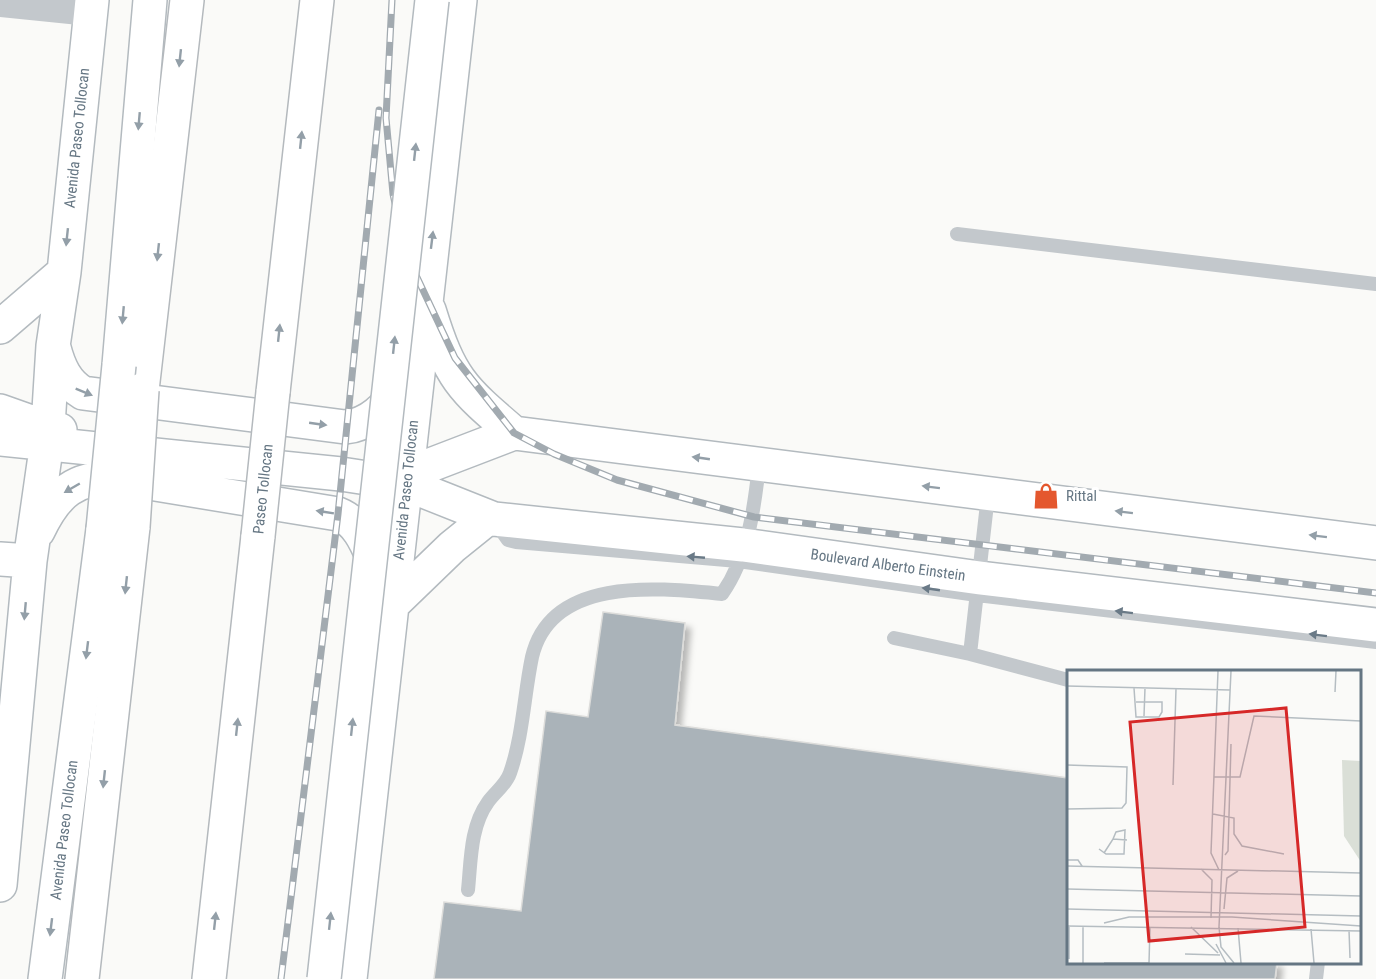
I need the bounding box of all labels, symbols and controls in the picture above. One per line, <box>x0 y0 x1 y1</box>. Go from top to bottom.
one-way arrow <box>175 49 185 68</box>
street label: Avenida Paseo Tollocan <box>61 67 93 209</box>
one-way arrow <box>135 112 144 131</box>
one-way arrow <box>297 130 306 149</box>
one-way arrow <box>410 142 420 161</box>
one-way arrow <box>62 228 72 247</box>
one-way arrow <box>427 230 437 249</box>
one-way arrow <box>153 242 163 261</box>
one-way arrow <box>118 306 128 325</box>
one-way arrow <box>275 324 284 343</box>
one-way arrow <box>389 336 399 355</box>
one-way arrow <box>75 388 93 397</box>
one-way arrow <box>309 419 328 429</box>
street label: Avenida Paseo Tollocan <box>390 419 422 561</box>
street label: Paseo Tollocan <box>249 443 277 535</box>
one-way arrow <box>691 454 710 463</box>
shop icon: Rittal <box>1031 481 1061 511</box>
one-way arrow <box>63 483 80 493</box>
one-way arrow <box>921 483 940 492</box>
place label: Rittal <box>1066 487 1097 505</box>
one-way arrow <box>316 507 335 516</box>
one-way arrow <box>1115 507 1134 516</box>
one-way arrow <box>1308 531 1327 540</box>
street label: Boulevard Alberto Einstein <box>809 545 967 585</box>
one-way arrow <box>686 553 705 562</box>
one-way arrow <box>121 576 131 595</box>
one-way arrow <box>921 584 940 593</box>
one-way arrow <box>20 602 30 621</box>
one-way arrow <box>1115 608 1134 617</box>
one-way arrow <box>1308 630 1327 640</box>
one-way arrow <box>82 641 92 660</box>
inset map <box>1067 670 1361 964</box>
one-way arrow <box>347 717 357 736</box>
one-way arrow <box>232 718 242 737</box>
street label: Avenida Paseo Tollocan <box>46 759 82 901</box>
one-way arrow <box>100 770 109 789</box>
one-way arrow <box>210 911 220 930</box>
one-way arrow <box>325 911 335 930</box>
one-way arrow <box>47 917 56 936</box>

